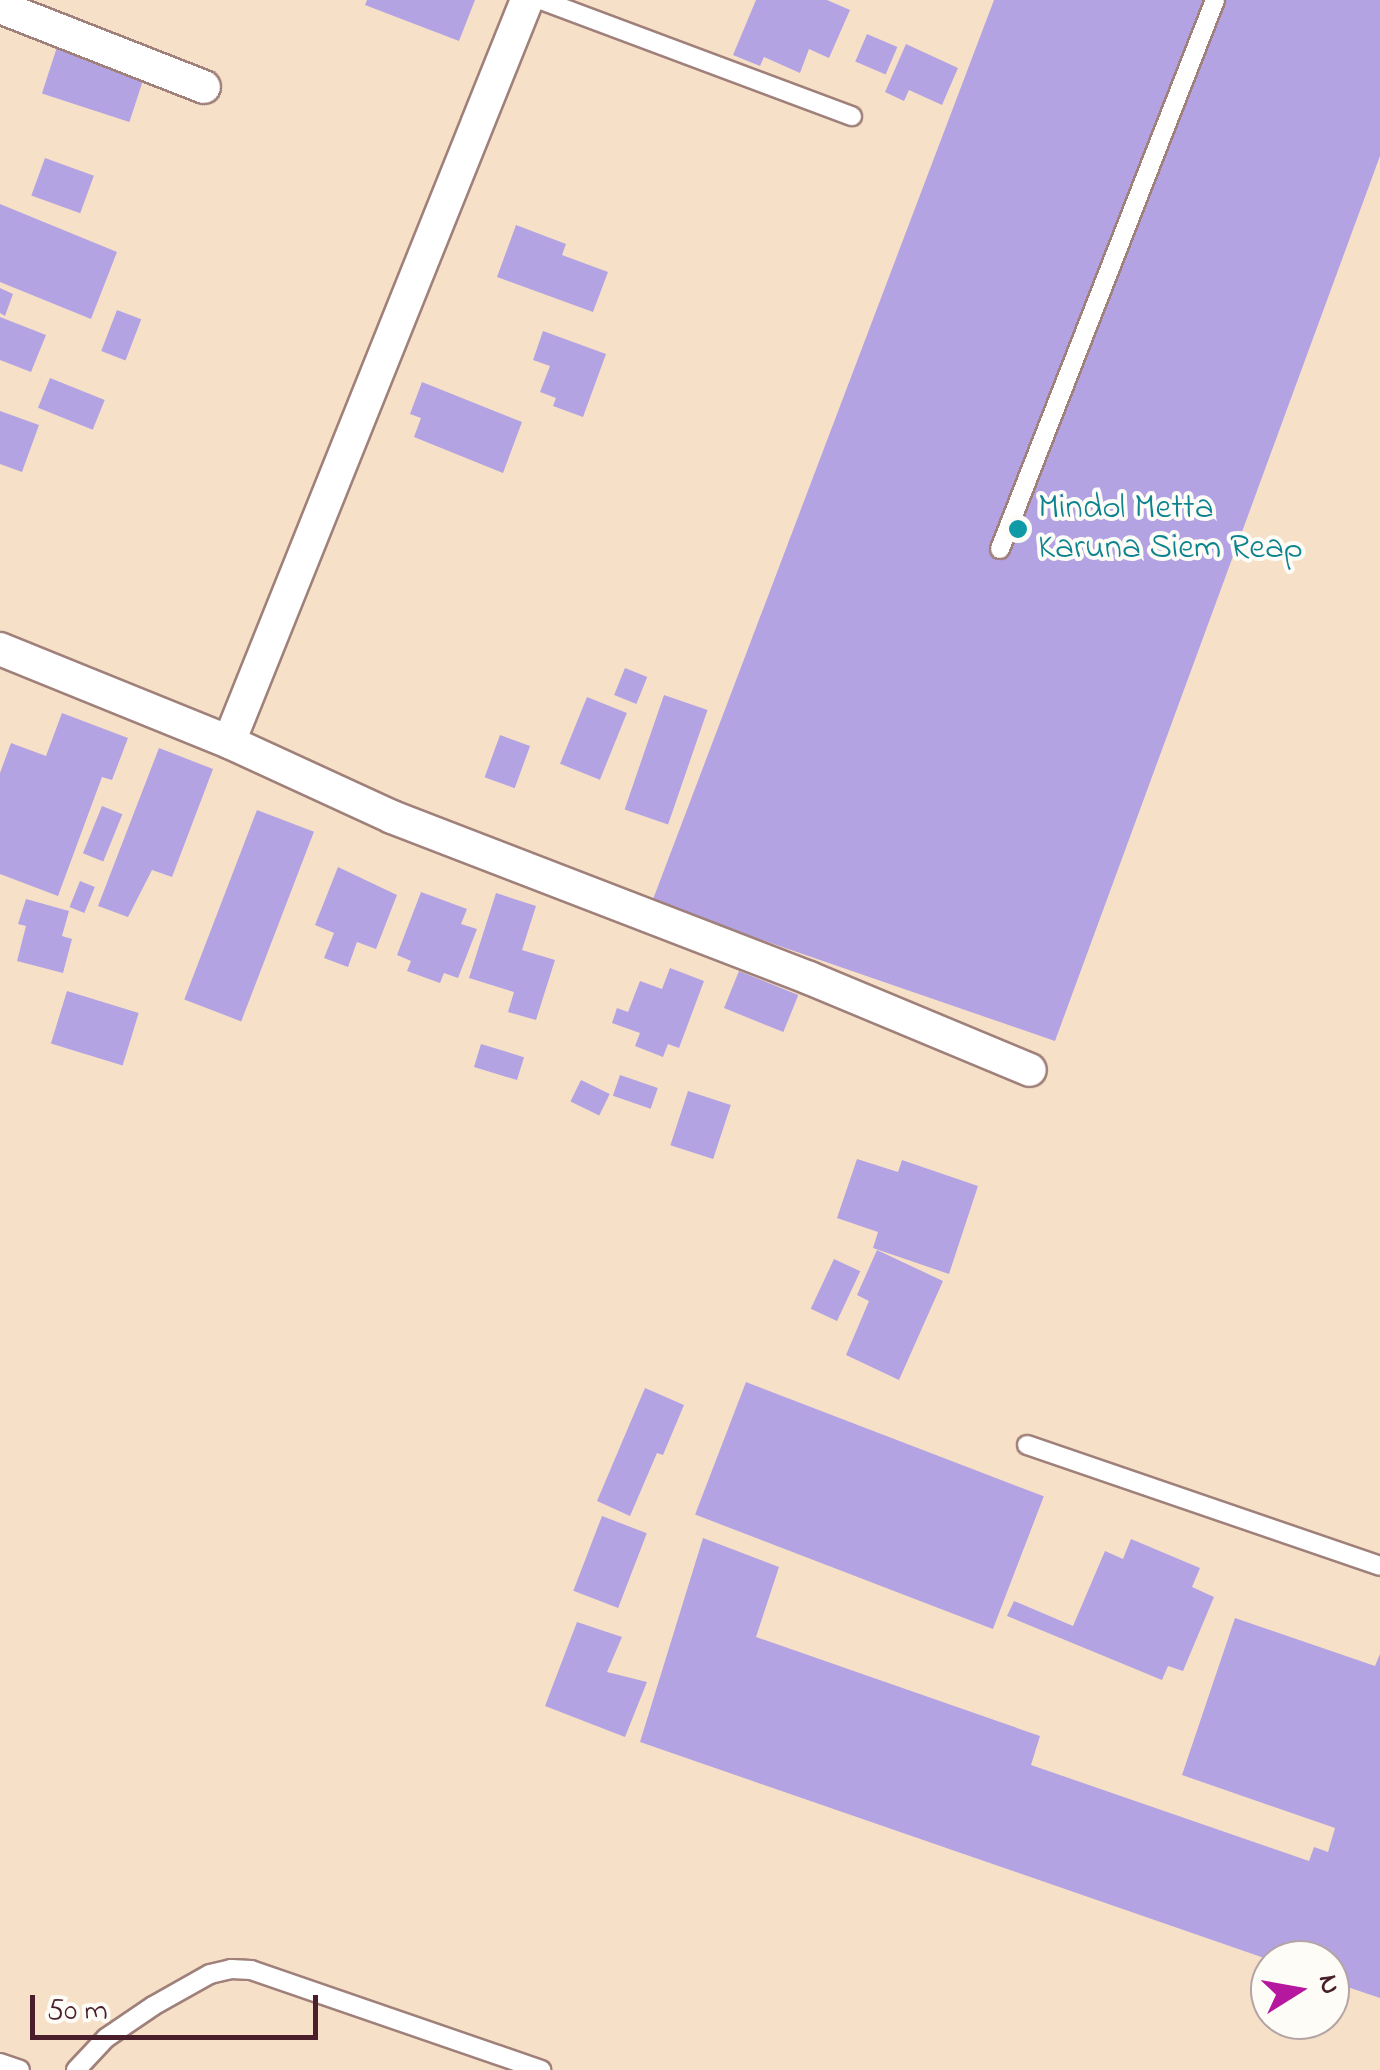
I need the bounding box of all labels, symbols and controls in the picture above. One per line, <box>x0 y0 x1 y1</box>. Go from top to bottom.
place label: Mindol Metta Karuna Siem Reap <box>1038 488 1303 570</box>
marker: Mindol Metta Karuna Siem Reap <box>1007 518 1029 540</box>
north arrow <box>1250 1940 1350 2040</box>
text: N <box>1306 1971 1350 1998</box>
scale bar <box>35 1975 322 2037</box>
text: 50 m <box>47 1990 108 2034</box>

